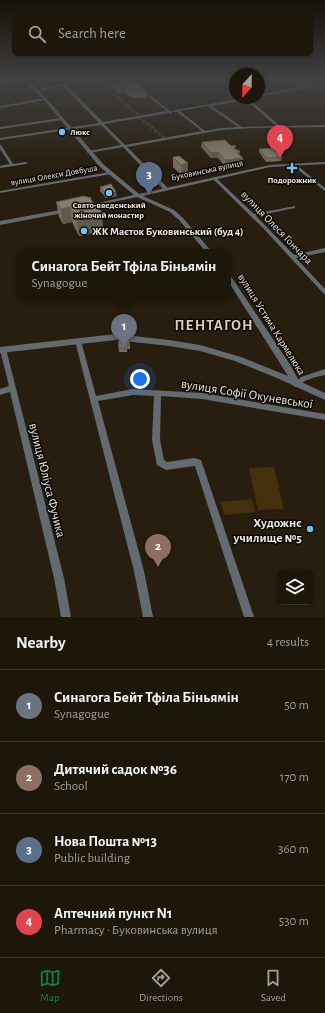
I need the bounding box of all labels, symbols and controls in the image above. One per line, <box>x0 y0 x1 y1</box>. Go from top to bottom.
search box <box>12 12 313 56</box>
icon: search <box>26 23 48 45</box>
text: Search here <box>58 26 126 41</box>
north arrow <box>229 68 265 104</box>
pin: 4 <box>267 125 293 158</box>
marker: Люкс <box>57 127 67 137</box>
place label: Люкс <box>70 128 90 137</box>
street label: Буковинська вулиця <box>170 158 244 183</box>
pin: 3 <box>136 162 162 195</box>
street label: вулиця Олекси Довбуша <box>10 163 98 188</box>
marker: Подорожник <box>287 163 297 173</box>
place label: Подорожник <box>267 176 317 185</box>
marker: Свято-введенський жіночий монастир <box>104 188 114 198</box>
street label: вулиця Олеся Гончара <box>239 189 314 266</box>
place label: Свято-введенський жіночий монастир <box>72 201 146 220</box>
marker: ЖК Маєток Буковинський (буд 4) <box>79 226 89 236</box>
place label: ЖК Маєток Буковинський (буд 4) <box>92 226 244 237</box>
popup <box>17 249 231 301</box>
text: Синагога Бейт Тфіла Біньямін <box>32 259 216 274</box>
street label: вулиця Устима Кармелюка <box>236 272 307 377</box>
text: Synagogue <box>32 277 87 290</box>
pin: 1 <box>111 314 137 347</box>
district label: ПЕНТАГОН <box>174 318 254 333</box>
your location <box>130 369 150 389</box>
street label: вулиця Софії Окуневської <box>180 378 314 411</box>
street label: вулиця Юліуса Фучика <box>26 422 67 539</box>
place label: Художнє училище №5 <box>233 517 302 545</box>
marker: Художнє училище №5 <box>305 524 315 534</box>
pin: 2 <box>145 534 171 567</box>
map controls <box>277 569 313 605</box>
button: layers <box>277 569 313 605</box>
text: Nearby <box>16 634 66 651</box>
text: 4 results <box>267 636 309 649</box>
text: Синагога Бейт Тфіла Біньямін <box>54 690 239 705</box>
text: 1 <box>27 699 31 712</box>
text: 50 m <box>284 699 309 712</box>
text: Synagogue <box>54 708 110 721</box>
text: Дитячий садок №36 <box>54 762 177 777</box>
text: 2 <box>26 771 32 784</box>
text: 170 m <box>280 771 309 784</box>
text: School <box>54 780 88 793</box>
text: Нова Пошта №13 <box>54 834 157 849</box>
text: 3 <box>26 843 32 856</box>
text: 360 m <box>278 843 309 856</box>
text: Public building <box>54 852 130 865</box>
text: Аптечний пункт N1 <box>54 906 172 921</box>
text: 4 <box>26 915 32 928</box>
text: 530 m <box>279 915 309 928</box>
text: Pharmacy · Буковинська вулиця <box>54 924 218 937</box>
tab: Map <box>39 967 61 1004</box>
tab: Directions <box>139 967 183 1004</box>
tab: Saved <box>261 967 286 1004</box>

